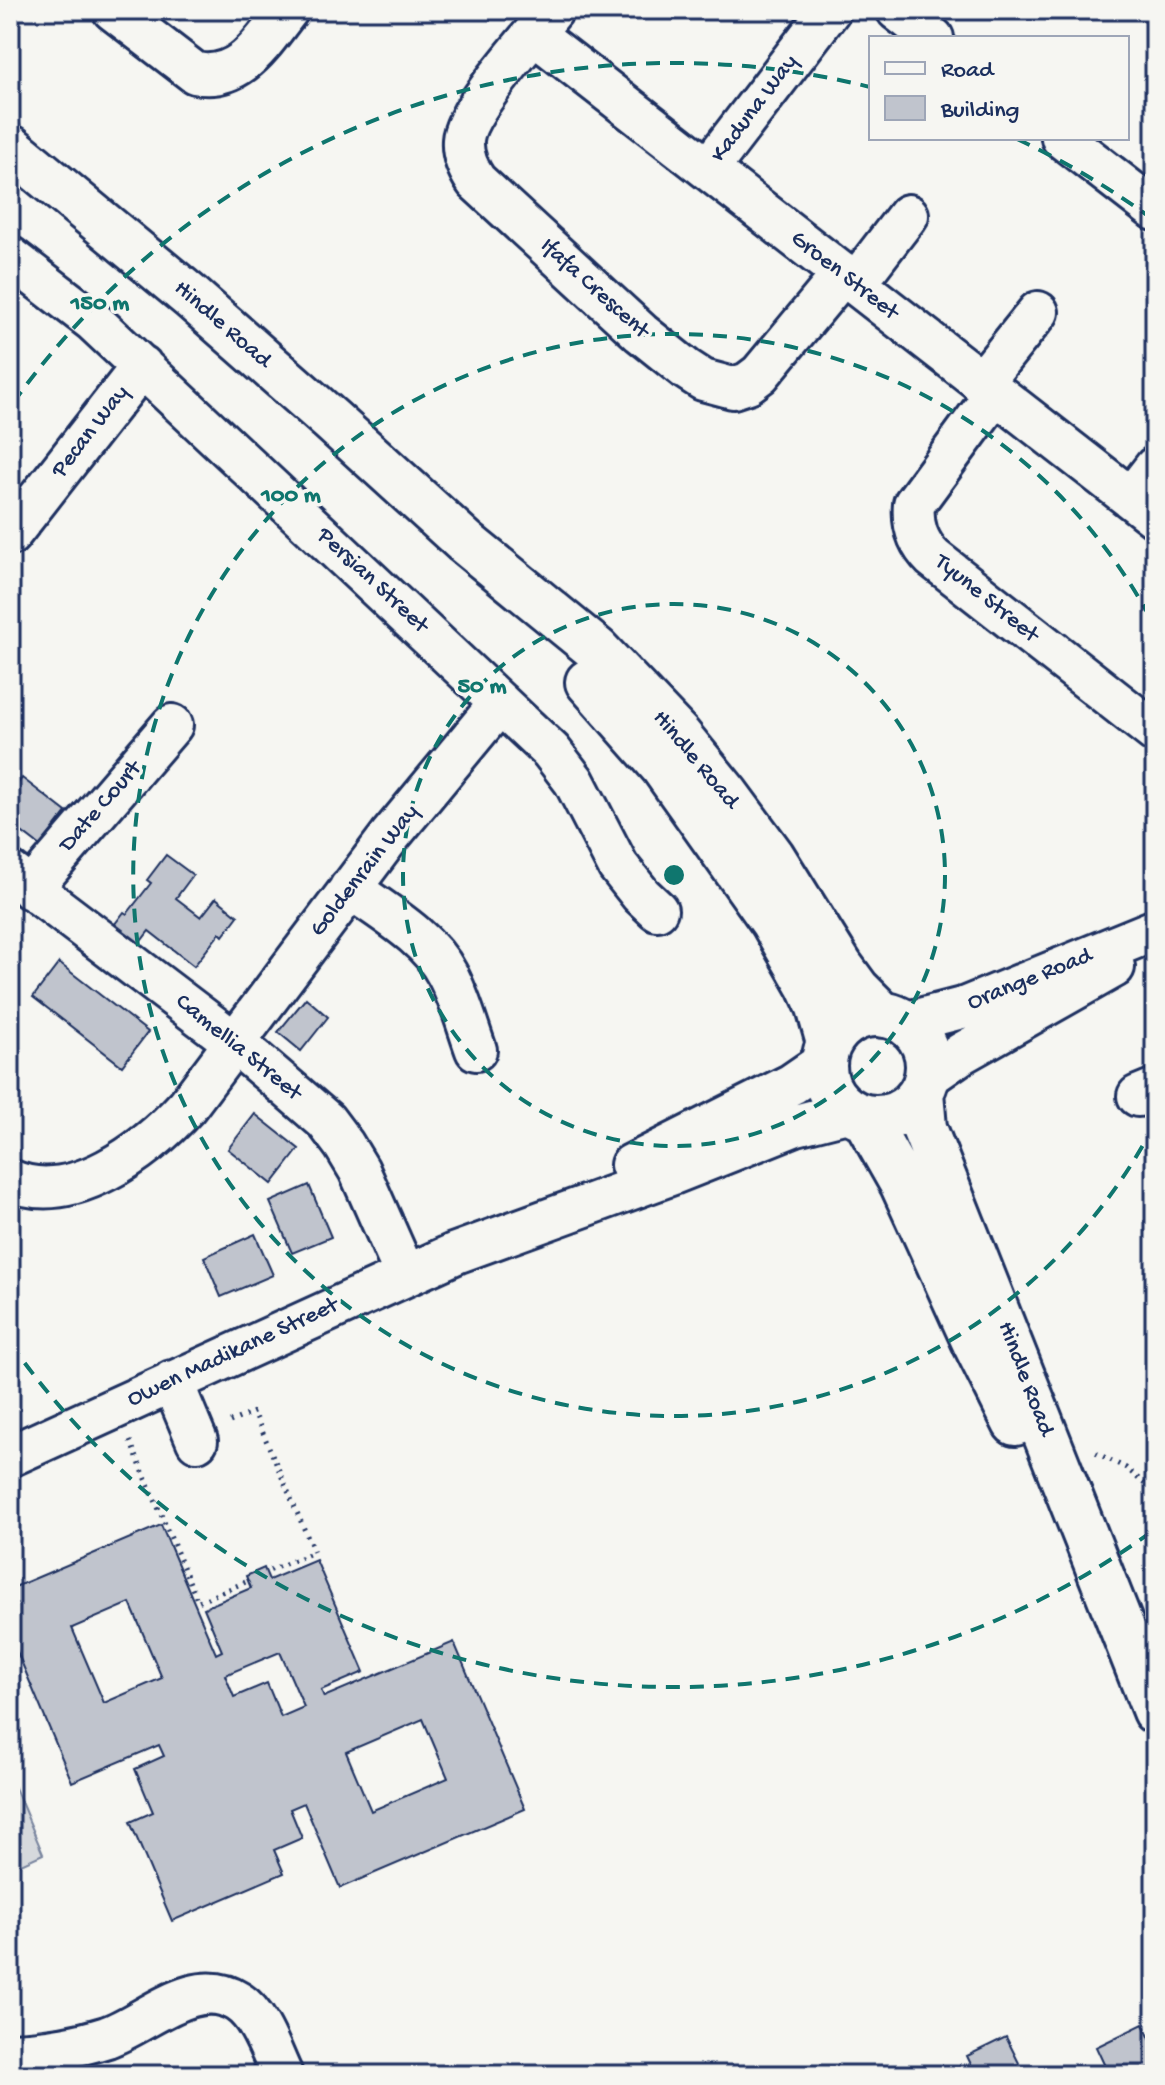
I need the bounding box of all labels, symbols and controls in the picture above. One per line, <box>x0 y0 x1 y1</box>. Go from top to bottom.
legend <box>869 36 1129 140</box>
street label: Kaduna Way <box>705 49 805 169</box>
text: Road <box>941 57 995 86</box>
text: Building <box>940 97 1019 126</box>
street label: Groen Street <box>784 225 906 329</box>
street label: Ifafa Crescent <box>533 232 656 347</box>
street label: Hindle Road <box>167 275 278 377</box>
text: 150 m <box>70 290 129 319</box>
street label: Pecan Way <box>45 380 136 485</box>
text: 100 m <box>260 482 321 511</box>
street label: Persian Street <box>309 521 436 642</box>
street label: Tyune Street <box>926 547 1046 651</box>
text: 50 m <box>458 673 506 702</box>
street label: Hindle Road <box>645 705 746 817</box>
street label: Date Court <box>52 754 150 860</box>
street label: Goldenrain Way <box>304 799 426 943</box>
centre of rings <box>660 861 688 889</box>
street label: Orange Road <box>963 941 1098 1018</box>
street label: Camellia Street <box>169 988 309 1109</box>
street label: Owen Madikane Street <box>123 1290 345 1415</box>
street label: Hindle Road <box>990 1318 1061 1442</box>

